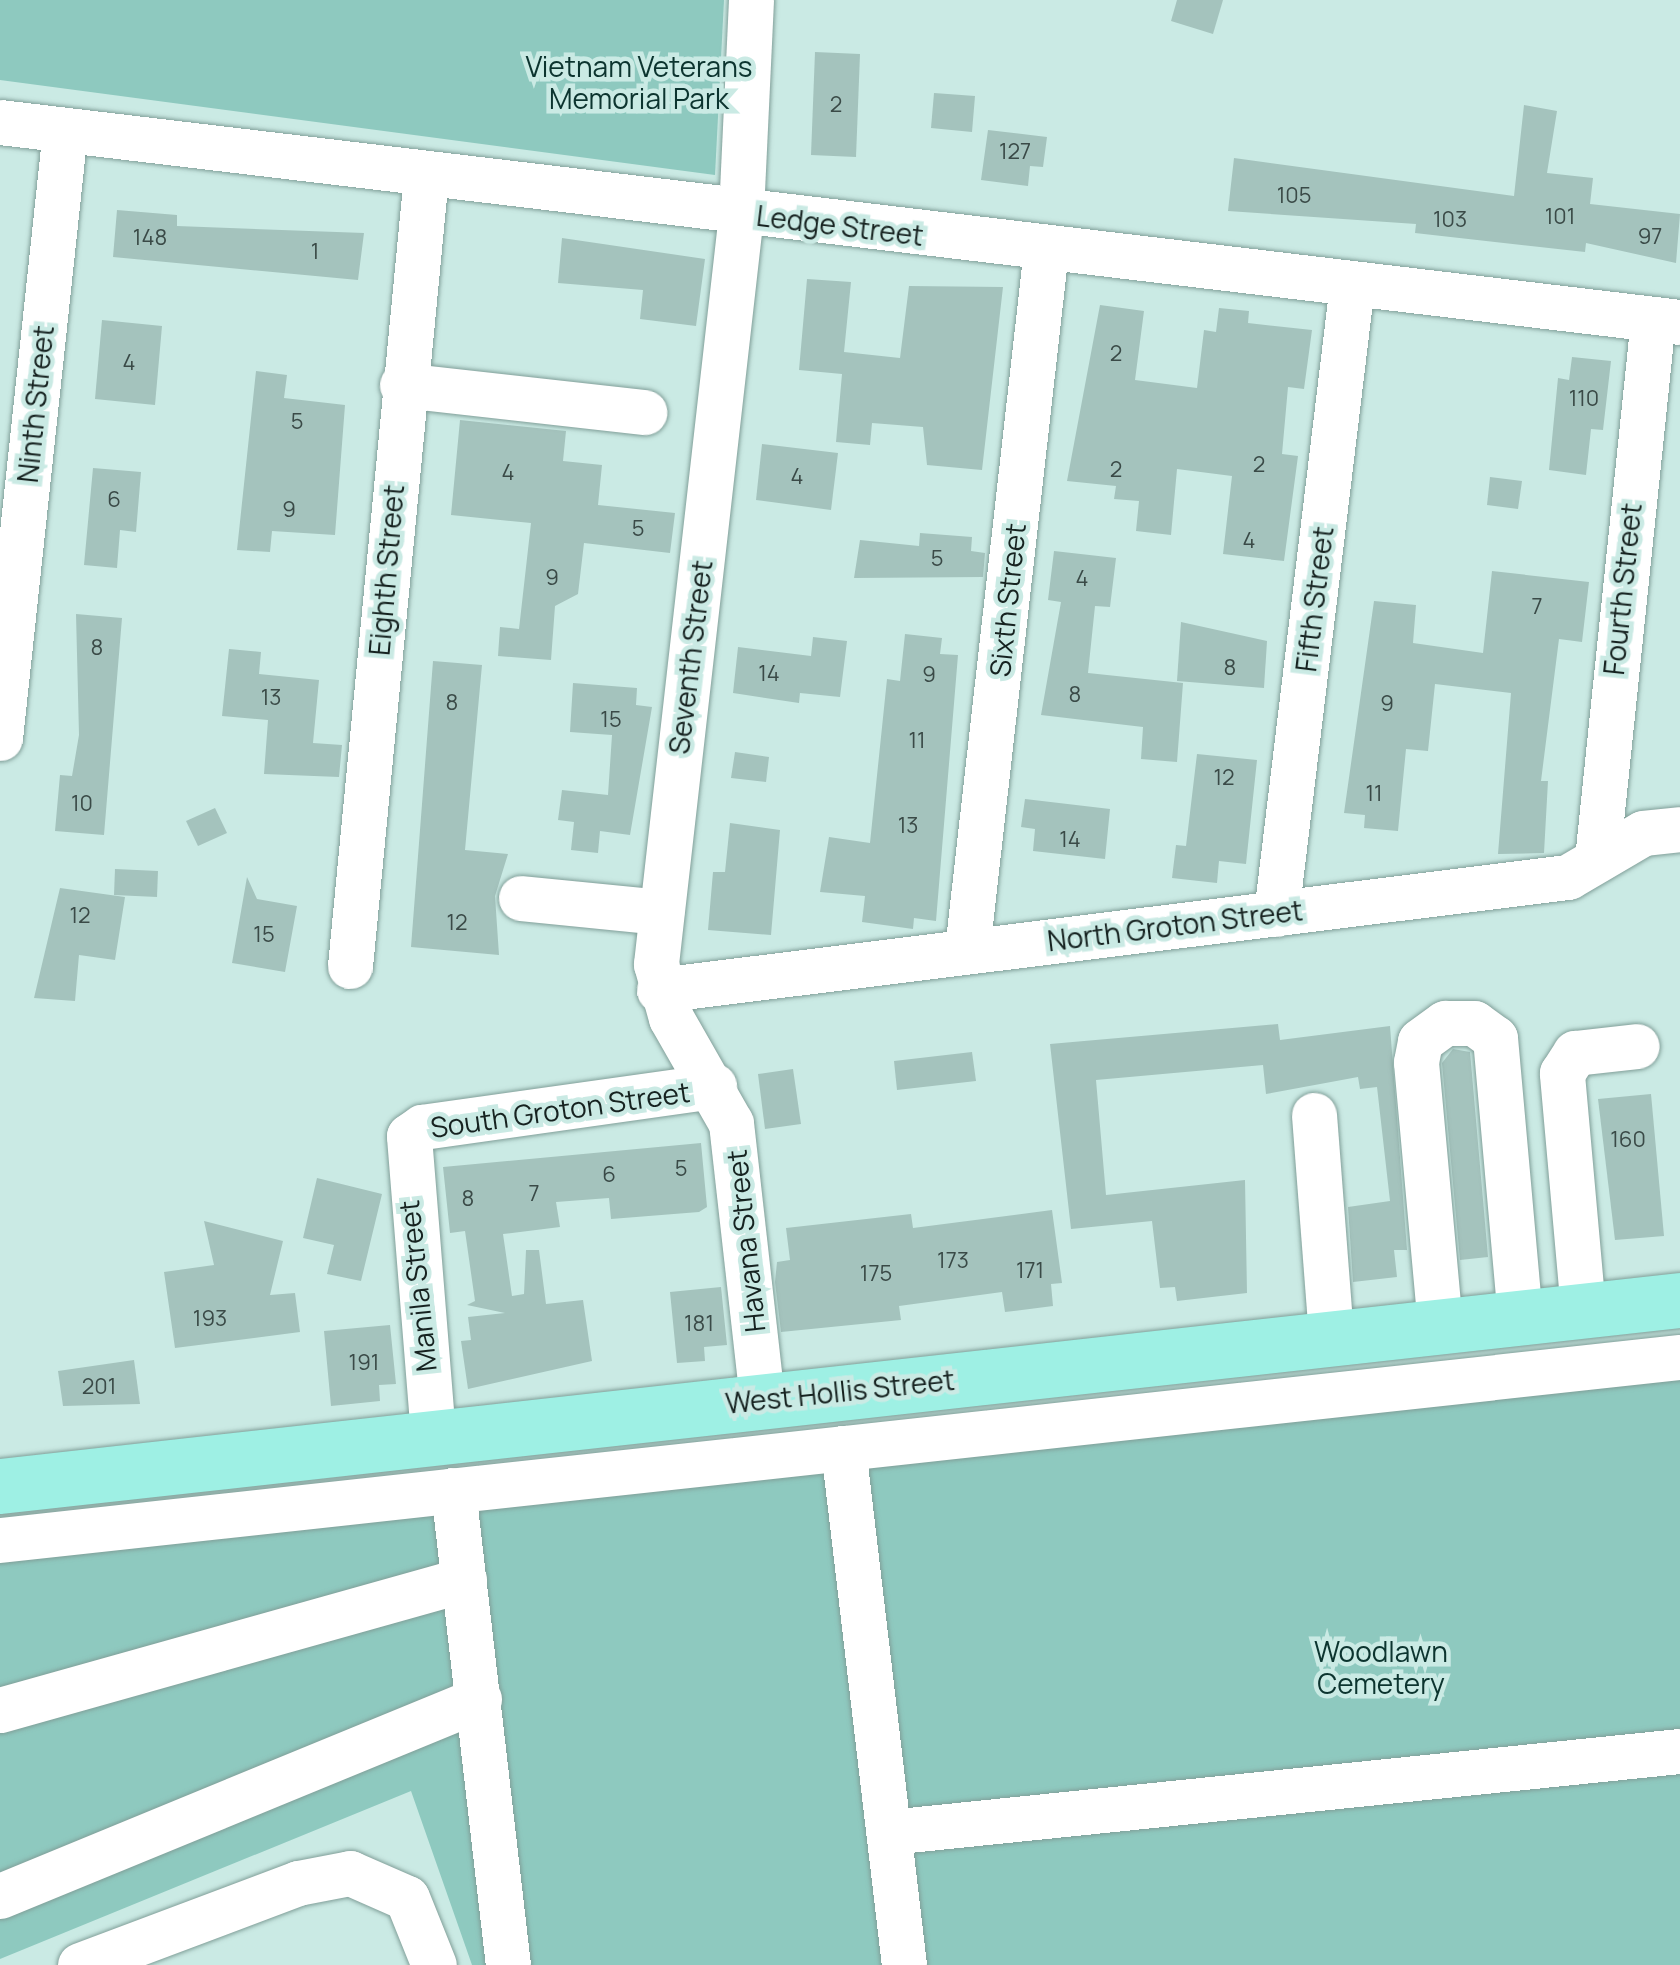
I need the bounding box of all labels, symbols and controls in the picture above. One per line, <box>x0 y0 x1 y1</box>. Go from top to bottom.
park label: Vietnam Veterans Memorial Park <box>525 49 753 115</box>
house number: 2 <box>830 92 842 118</box>
house number: 127 <box>999 139 1031 165</box>
house number: 105 <box>1277 183 1311 209</box>
street label: Ledge Street <box>755 198 925 252</box>
house number: 101 <box>1545 204 1575 230</box>
house number: 103 <box>1433 207 1467 233</box>
house number: 97 <box>1638 224 1662 250</box>
house number: 148 <box>133 225 167 251</box>
house number: 1 <box>311 239 319 265</box>
street label: Ninth Street <box>10 324 60 484</box>
house number: 2 <box>1110 341 1122 367</box>
house number: 4 <box>123 350 135 376</box>
house number: 110 <box>1569 386 1599 412</box>
house number: 5 <box>291 409 303 435</box>
house number: 2 <box>1253 452 1265 478</box>
house number: 2 <box>1110 457 1122 483</box>
house number: 4 <box>502 460 514 486</box>
house number: 4 <box>791 464 803 490</box>
street label: Eighth Street <box>362 483 410 657</box>
house number: 6 <box>107 487 121 513</box>
house number: 9 <box>282 497 296 523</box>
street label: Fourth Street <box>1596 501 1648 677</box>
house number: 5 <box>632 516 644 542</box>
street label: Sixth Street <box>982 522 1032 678</box>
street label: Fifth Street <box>1288 524 1340 674</box>
house number: 4 <box>1243 528 1255 554</box>
house number: 5 <box>931 546 943 572</box>
street label: Seventh Street <box>661 558 719 756</box>
house number: 9 <box>545 565 559 591</box>
house number: 4 <box>1076 566 1088 592</box>
house number: 7 <box>1531 594 1543 620</box>
house number: 8 <box>91 635 103 661</box>
house number: 8 <box>1224 655 1236 681</box>
house number: 14 <box>758 661 780 687</box>
house number: 9 <box>922 662 936 688</box>
house number: 8 <box>1069 682 1081 708</box>
house number: 13 <box>261 685 281 711</box>
house number: 8 <box>446 690 458 716</box>
house number: 9 <box>1380 691 1394 717</box>
house number: 15 <box>600 707 622 733</box>
house number: 11 <box>908 728 926 754</box>
house number: 12 <box>1213 765 1235 791</box>
house number: 11 <box>1365 781 1383 807</box>
house number: 10 <box>71 791 93 817</box>
house number: 13 <box>898 813 918 839</box>
house number: 14 <box>1059 827 1081 853</box>
street label: North Groton Street <box>1045 893 1305 957</box>
house number: 12 <box>69 903 91 929</box>
house number: 12 <box>446 910 468 936</box>
house number: 15 <box>253 922 275 948</box>
street label: South Groton Street <box>428 1074 692 1144</box>
house number: 160 <box>1610 1127 1646 1153</box>
street label: Havana Street <box>719 1148 771 1334</box>
house number: 5 <box>675 1156 687 1182</box>
house number: 6 <box>602 1162 616 1188</box>
house number: 7 <box>528 1181 540 1207</box>
house number: 8 <box>462 1186 474 1212</box>
street label: Manila Street <box>391 1199 443 1373</box>
house number: 173 <box>937 1248 969 1274</box>
house number: 171 <box>1016 1258 1044 1284</box>
house number: 175 <box>860 1261 892 1287</box>
house number: 193 <box>193 1306 227 1332</box>
house number: 181 <box>684 1311 714 1337</box>
house number: 191 <box>349 1350 379 1376</box>
street label: West Hollis Street <box>724 1362 956 1420</box>
house number: 201 <box>82 1374 116 1400</box>
park label: Woodlawn Cemetery <box>1314 1634 1448 1700</box>

